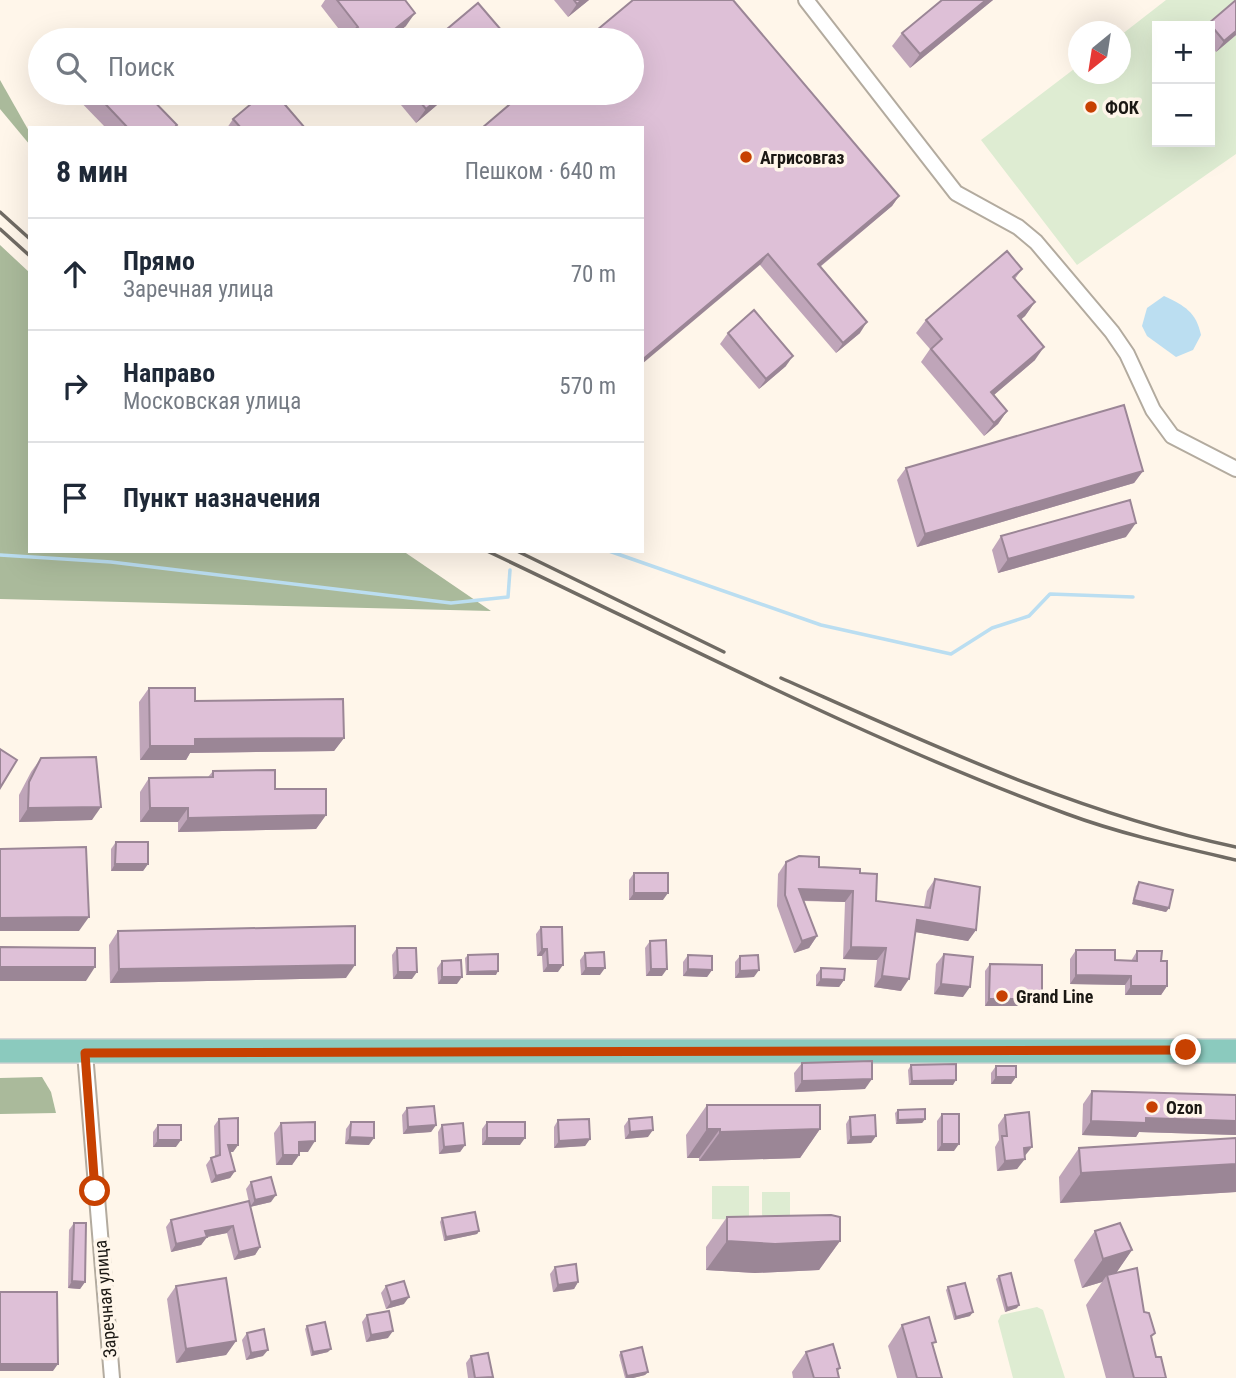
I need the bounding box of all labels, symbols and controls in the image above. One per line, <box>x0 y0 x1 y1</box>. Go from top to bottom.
north arrow <box>1068 21 1131 84</box>
map controls <box>1152 21 1215 147</box>
button: + <box>1152 21 1215 84</box>
search box <box>28 28 644 105</box>
icon: search <box>52 48 90 86</box>
text: Поиск <box>108 52 175 82</box>
button: − <box>1152 84 1215 147</box>
place label: ФОК <box>1105 97 1140 118</box>
marker: ФОК <box>1083 99 1099 115</box>
place label: Агрисовгаз <box>760 147 844 168</box>
marker: Агрисовгаз <box>738 149 754 165</box>
text: 8 мин <box>56 154 128 189</box>
text: Пешком · 640 m <box>465 158 616 185</box>
text: Прямо <box>123 246 195 276</box>
icon: ahead <box>56 255 94 293</box>
text: 70 m <box>571 261 616 288</box>
text: Заречная улица <box>123 276 274 303</box>
text: Направо <box>123 358 215 388</box>
icon: right <box>56 367 94 405</box>
text: 570 m <box>559 373 616 400</box>
text: Московская улица <box>123 388 301 415</box>
icon: arrive <box>56 479 94 517</box>
text: Пункт назначения <box>123 483 321 513</box>
place label: Grand Line <box>1016 986 1094 1007</box>
marker: Grand Line <box>994 988 1010 1004</box>
route end <box>1170 1034 1201 1065</box>
place label: Ozon <box>1166 1097 1203 1118</box>
marker: Ozon <box>1144 1099 1160 1115</box>
route start <box>79 1175 110 1206</box>
street label: Заречная улица <box>89 1239 121 1359</box>

